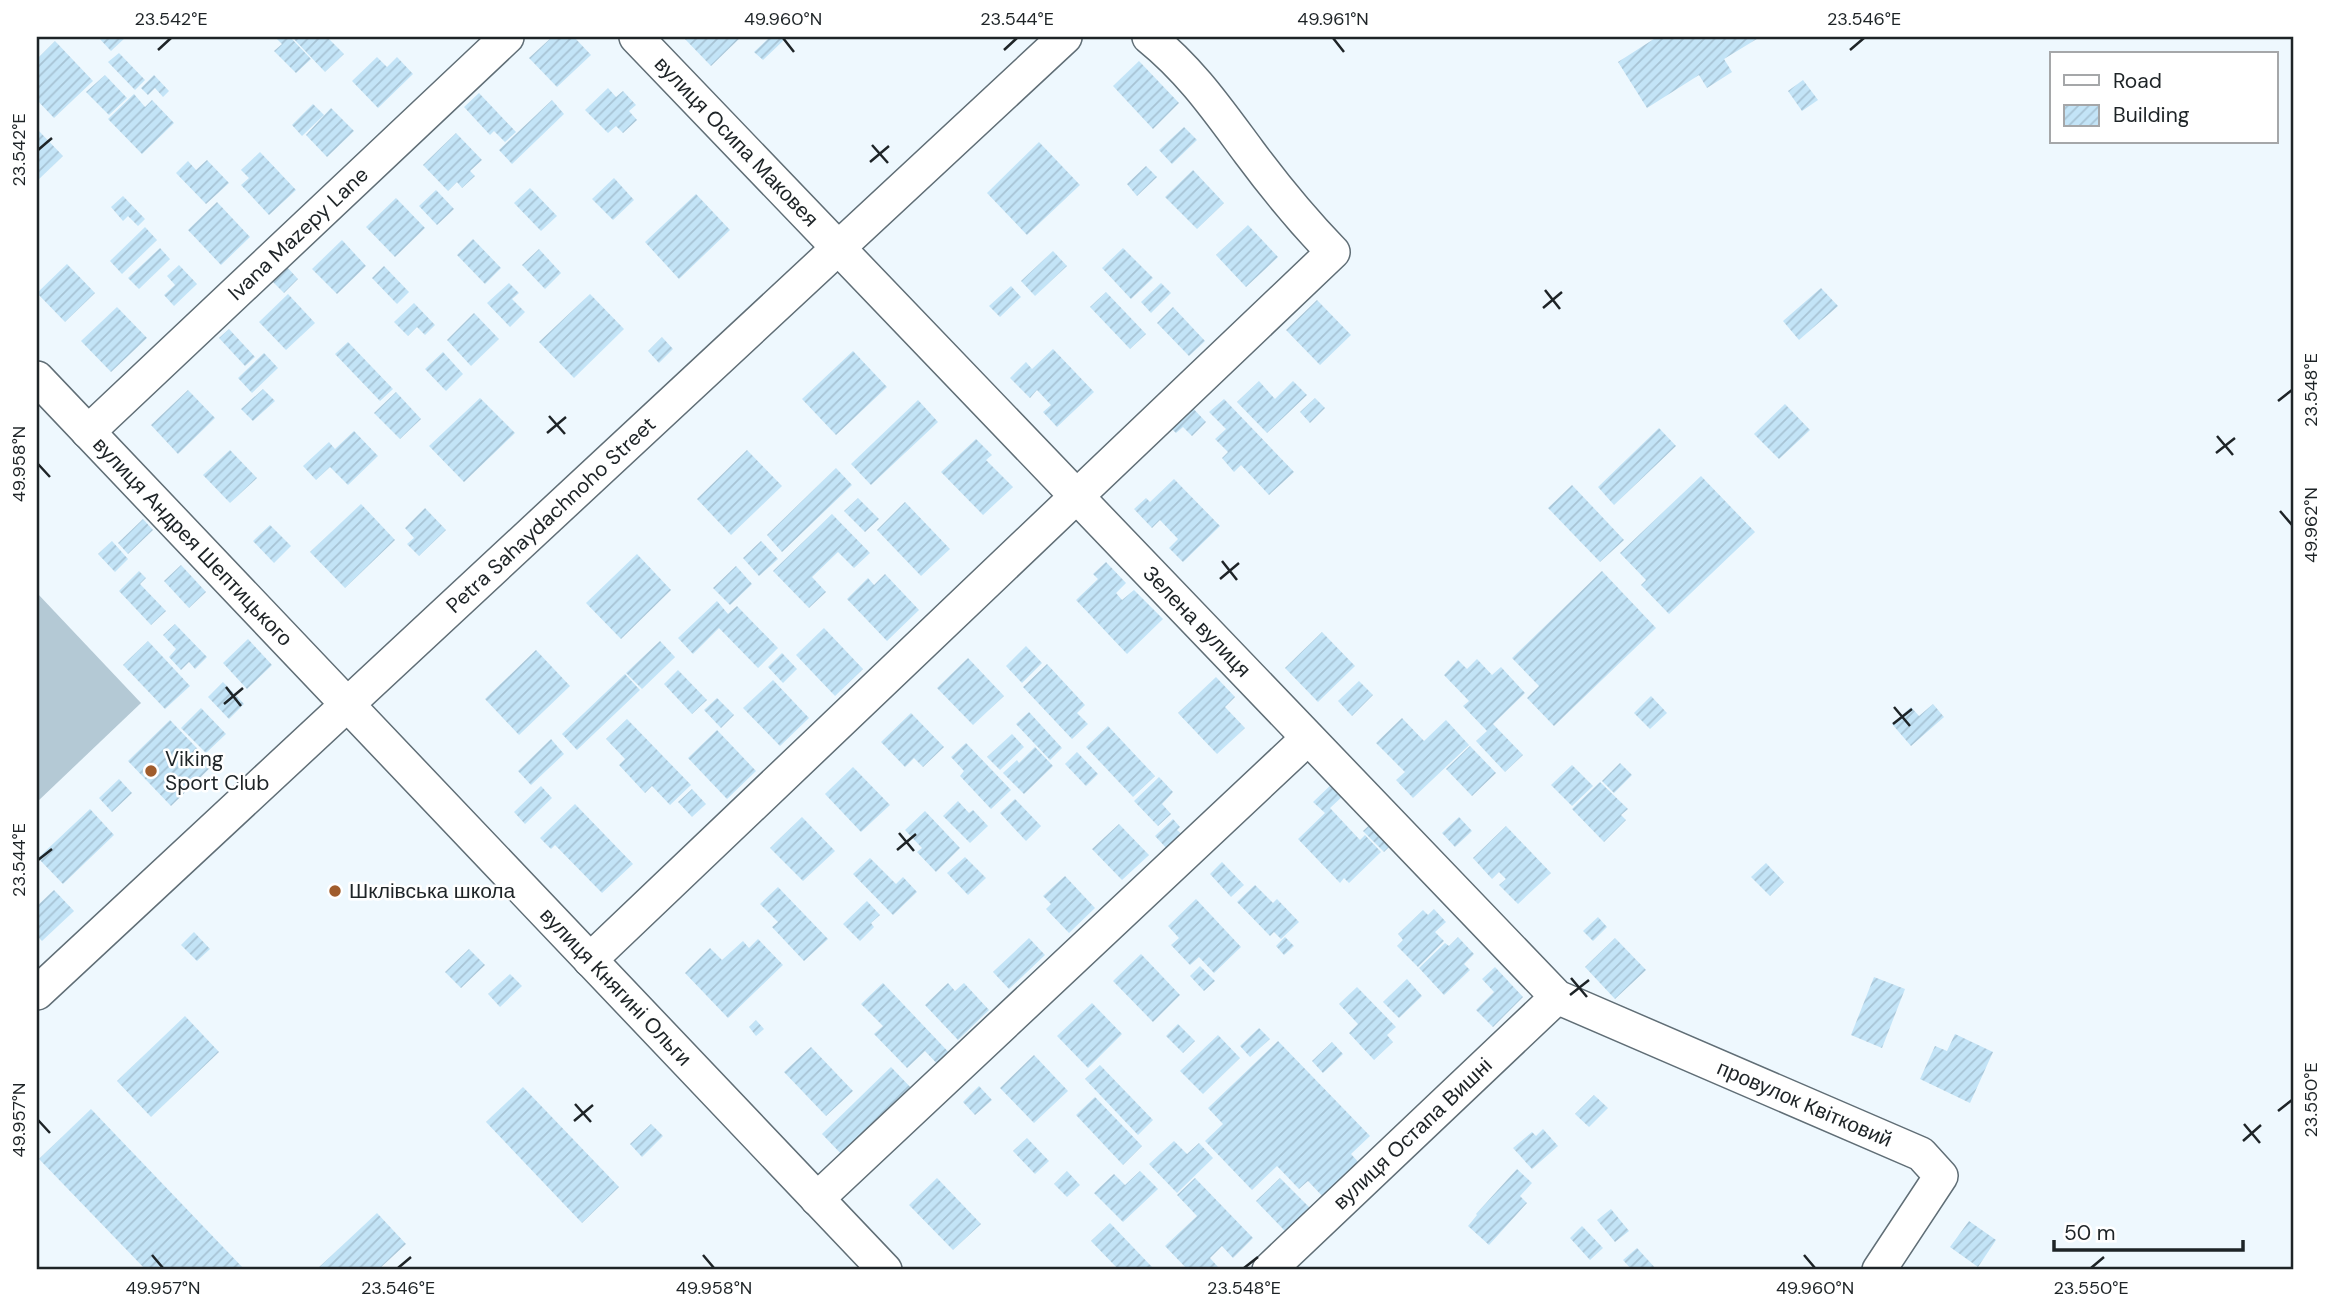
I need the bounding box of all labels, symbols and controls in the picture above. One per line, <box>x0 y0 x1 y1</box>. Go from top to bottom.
text: 23.542°E <box>134 7 208 31</box>
text: 49.960°N <box>744 7 822 31</box>
text: 23.544°E <box>980 7 1054 31</box>
text: 49.961°N <box>1297 7 1369 31</box>
text: 23.546°E <box>1827 7 1901 31</box>
street label: вулиця Осипа Маковея <box>648 51 825 233</box>
legend <box>2050 52 2278 144</box>
text: Road <box>2113 67 2162 95</box>
text: Building <box>2113 101 2190 129</box>
text: 23.542°E <box>7 113 31 187</box>
street label: Ivana Mazepy Lane <box>222 161 374 307</box>
text: 23.548°E <box>2299 353 2323 427</box>
street label: Petra Sahaydachnoho Street <box>440 411 662 619</box>
text: 49.958°N <box>7 426 31 502</box>
street label: вулиця Андрея Шептицького <box>87 431 299 652</box>
text: 49.962°N <box>2299 487 2323 563</box>
street label: Зелена вулиця <box>1137 560 1257 683</box>
place label: Viking Sport Club <box>165 745 269 797</box>
marker: Viking Sport Club <box>143 763 159 779</box>
text: 23.544°E <box>7 823 31 897</box>
place label: Шклівська школа <box>349 877 516 905</box>
marker: Шклівська школа <box>327 883 343 899</box>
street label: вулиця Княгині Ольги <box>534 901 698 1072</box>
street label: вулиця Остапа Вишні <box>1327 1052 1498 1216</box>
street label: провулок Квітковий <box>1713 1054 1896 1154</box>
text: 23.550°E <box>2299 1062 2323 1138</box>
text: 49.957°N <box>7 1083 31 1157</box>
scale bar <box>2054 1209 2242 1253</box>
text: 50 m <box>2064 1219 2115 1247</box>
text: 49.957°N <box>126 1276 200 1300</box>
text: 23.546°E <box>361 1276 435 1300</box>
text: 49.958°N <box>676 1276 752 1300</box>
text: 23.548°E <box>1207 1276 1281 1300</box>
text: 49.960°N <box>1776 1276 1854 1300</box>
text: 23.550°E <box>2053 1276 2129 1300</box>

